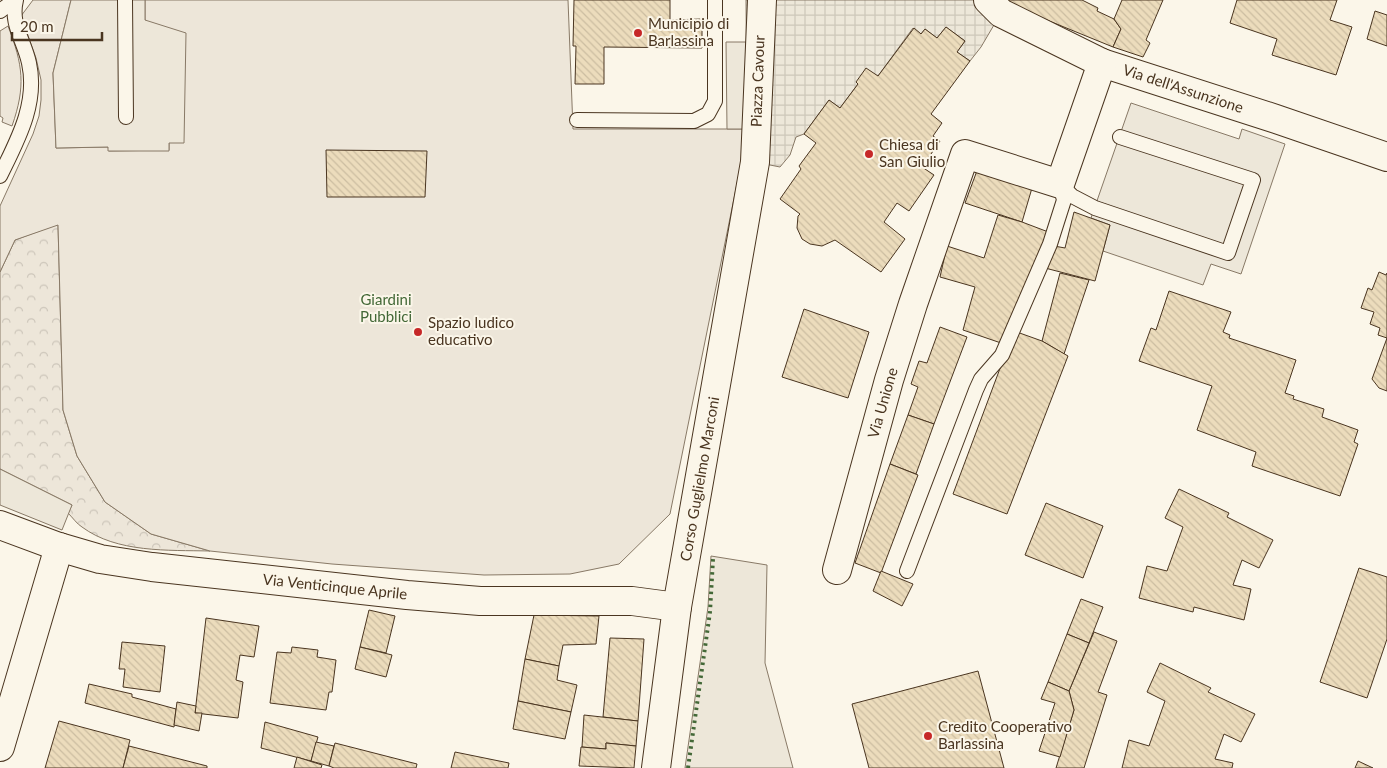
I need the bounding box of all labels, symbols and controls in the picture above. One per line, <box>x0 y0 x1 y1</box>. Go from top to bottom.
scale bar <box>12 10 102 42</box>
place label: Municipio di Barlassina <box>648 14 729 49</box>
text: 20 m <box>20 17 54 35</box>
marker: Municipio di Barlassina <box>632 27 644 39</box>
street label: Piazza Cavour <box>746 34 768 127</box>
street label: Via dell'Assunzione <box>1121 60 1246 116</box>
place label: Chiesa di San Giulio <box>879 135 945 170</box>
marker: Chiesa di San Giulio <box>863 148 875 160</box>
park label: Giardini Pubblici <box>360 290 412 325</box>
place label: Spazio ludico educativo <box>428 313 514 348</box>
marker: Spazio ludico educativo <box>412 326 424 338</box>
street label: Via Unione <box>863 365 901 440</box>
street label: Corso Guglielmo Marconi <box>676 395 722 562</box>
street label: Via Venticinque Aprile <box>262 569 408 603</box>
place label: Credito Cooperativo Barlassina <box>938 717 1072 752</box>
marker: Credito Cooperativo Barlassina <box>922 730 934 742</box>

